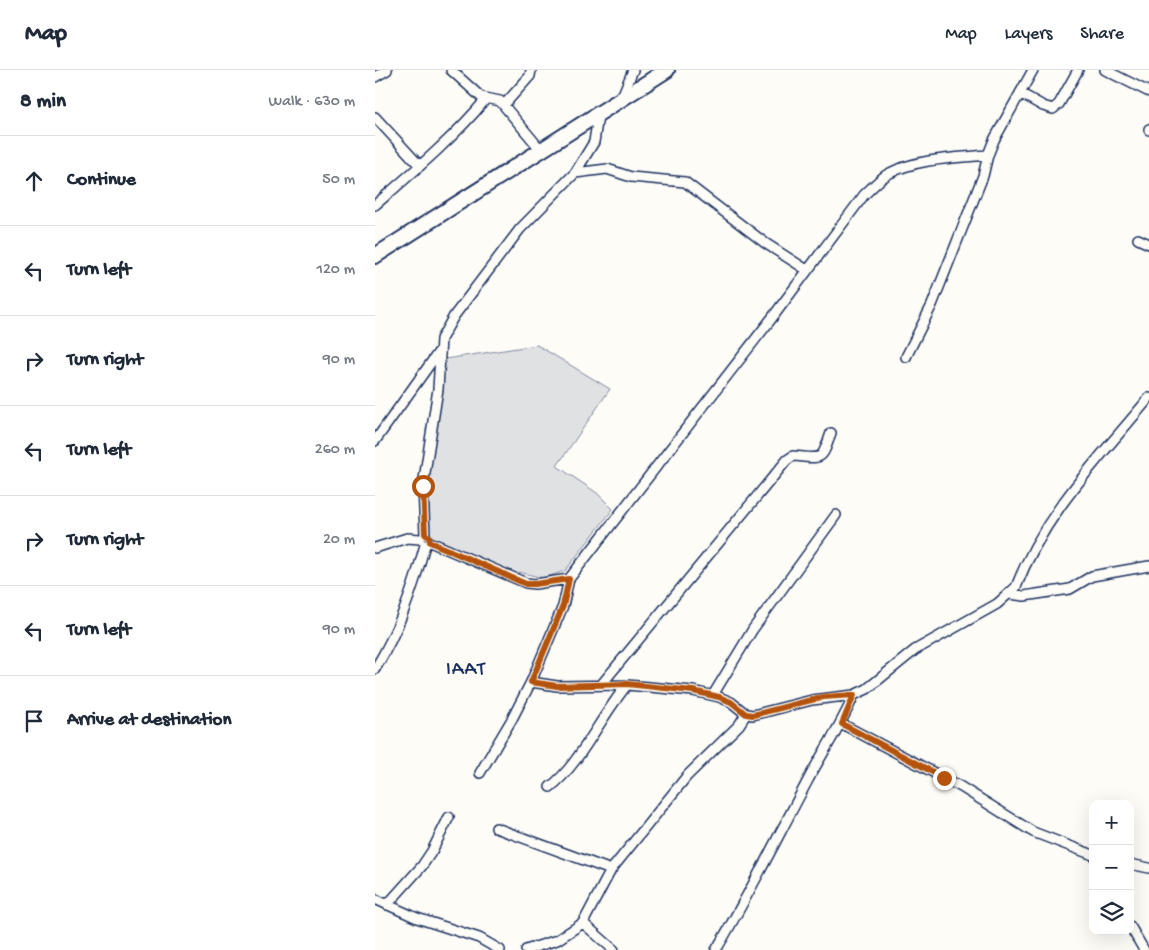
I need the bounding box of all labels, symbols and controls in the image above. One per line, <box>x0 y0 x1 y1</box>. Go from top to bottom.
text: Map <box>25 20 67 49</box>
text: Map <box>945 24 977 45</box>
text: Layers <box>1005 24 1052 45</box>
text: Share <box>1080 24 1124 45</box>
text: 8 min <box>20 90 66 115</box>
text: Walk · 630 m <box>269 93 355 112</box>
icon: ahead <box>20 167 48 195</box>
text: Continue <box>67 169 136 192</box>
text: 50 m <box>322 171 355 190</box>
icon: left <box>20 257 48 285</box>
text: Turn left <box>67 259 131 282</box>
text: 120 m <box>316 261 355 280</box>
icon: right <box>20 347 48 375</box>
text: Turn right <box>67 349 143 372</box>
text: 90 m <box>323 351 355 370</box>
icon: left <box>20 437 48 465</box>
text: Turn left <box>67 439 131 462</box>
text: 260 m <box>315 441 355 460</box>
route start <box>412 475 435 498</box>
icon: right <box>20 527 48 555</box>
text: Turn right <box>67 529 143 552</box>
text: 20 m <box>323 531 355 550</box>
icon: left <box>20 617 48 645</box>
text: Turn left <box>67 619 131 642</box>
text: 90 m <box>323 621 355 640</box>
district label: IAAT <box>446 659 486 682</box>
icon: arrive <box>20 707 48 735</box>
text: Arrive at destination <box>67 709 231 732</box>
route end <box>933 767 956 790</box>
map controls <box>1089 800 1134 935</box>
button: + <box>1089 800 1134 845</box>
button: − <box>1089 845 1134 890</box>
button: layers <box>1089 890 1134 935</box>

